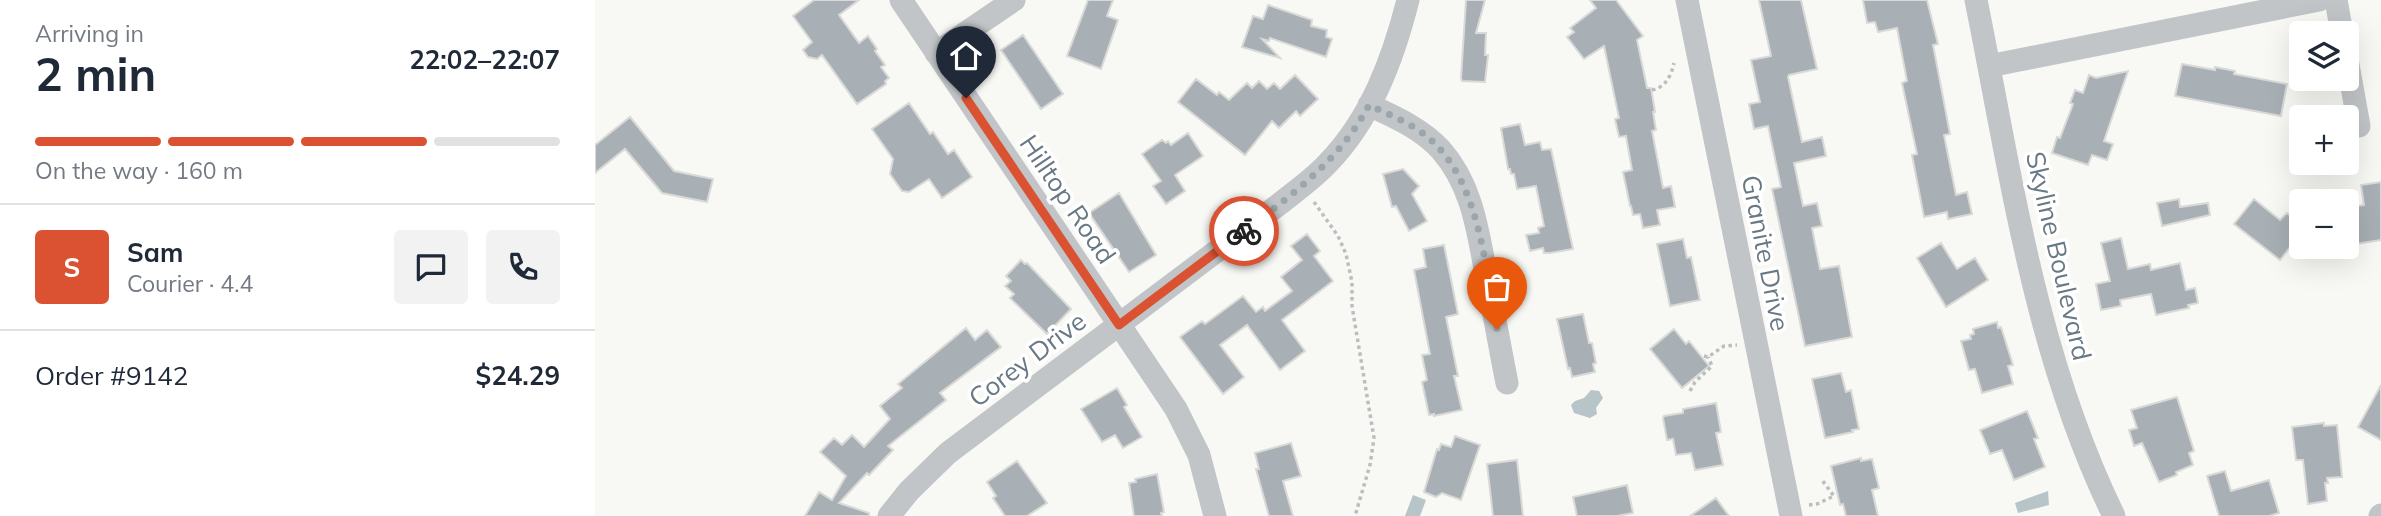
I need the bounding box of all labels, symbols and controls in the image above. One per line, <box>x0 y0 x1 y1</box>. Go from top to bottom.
text: Arriving in <box>35 19 144 48</box>
map controls <box>2289 21 2359 259</box>
button: layers <box>2289 21 2359 91</box>
pin <box>936 26 996 98</box>
icon: home <box>947 37 985 75</box>
text: 22:02–22:07 <box>409 43 560 76</box>
text: 2 min <box>35 45 156 103</box>
button: + <box>2289 105 2359 175</box>
street label: Hilltop Road <box>1013 128 1123 270</box>
street label: Skyline Boulevard <box>2019 148 2099 364</box>
text: On the way · 160 m <box>35 156 243 185</box>
street label: Granite Drive <box>1735 172 1797 334</box>
button: − <box>2289 189 2359 259</box>
courier <box>1209 196 1279 266</box>
icon: bike <box>1225 212 1263 250</box>
button: chat <box>394 230 468 304</box>
button: phone <box>486 230 560 304</box>
text: Sam <box>127 236 183 269</box>
text: S <box>64 251 80 284</box>
pin <box>1467 257 1527 329</box>
icon: bag <box>1478 268 1516 306</box>
text: Courier · 4.4 <box>127 269 253 298</box>
street label: Corey Drive <box>962 304 1092 414</box>
text: Order #9142 <box>35 359 188 392</box>
text: $24.29 <box>476 359 560 392</box>

